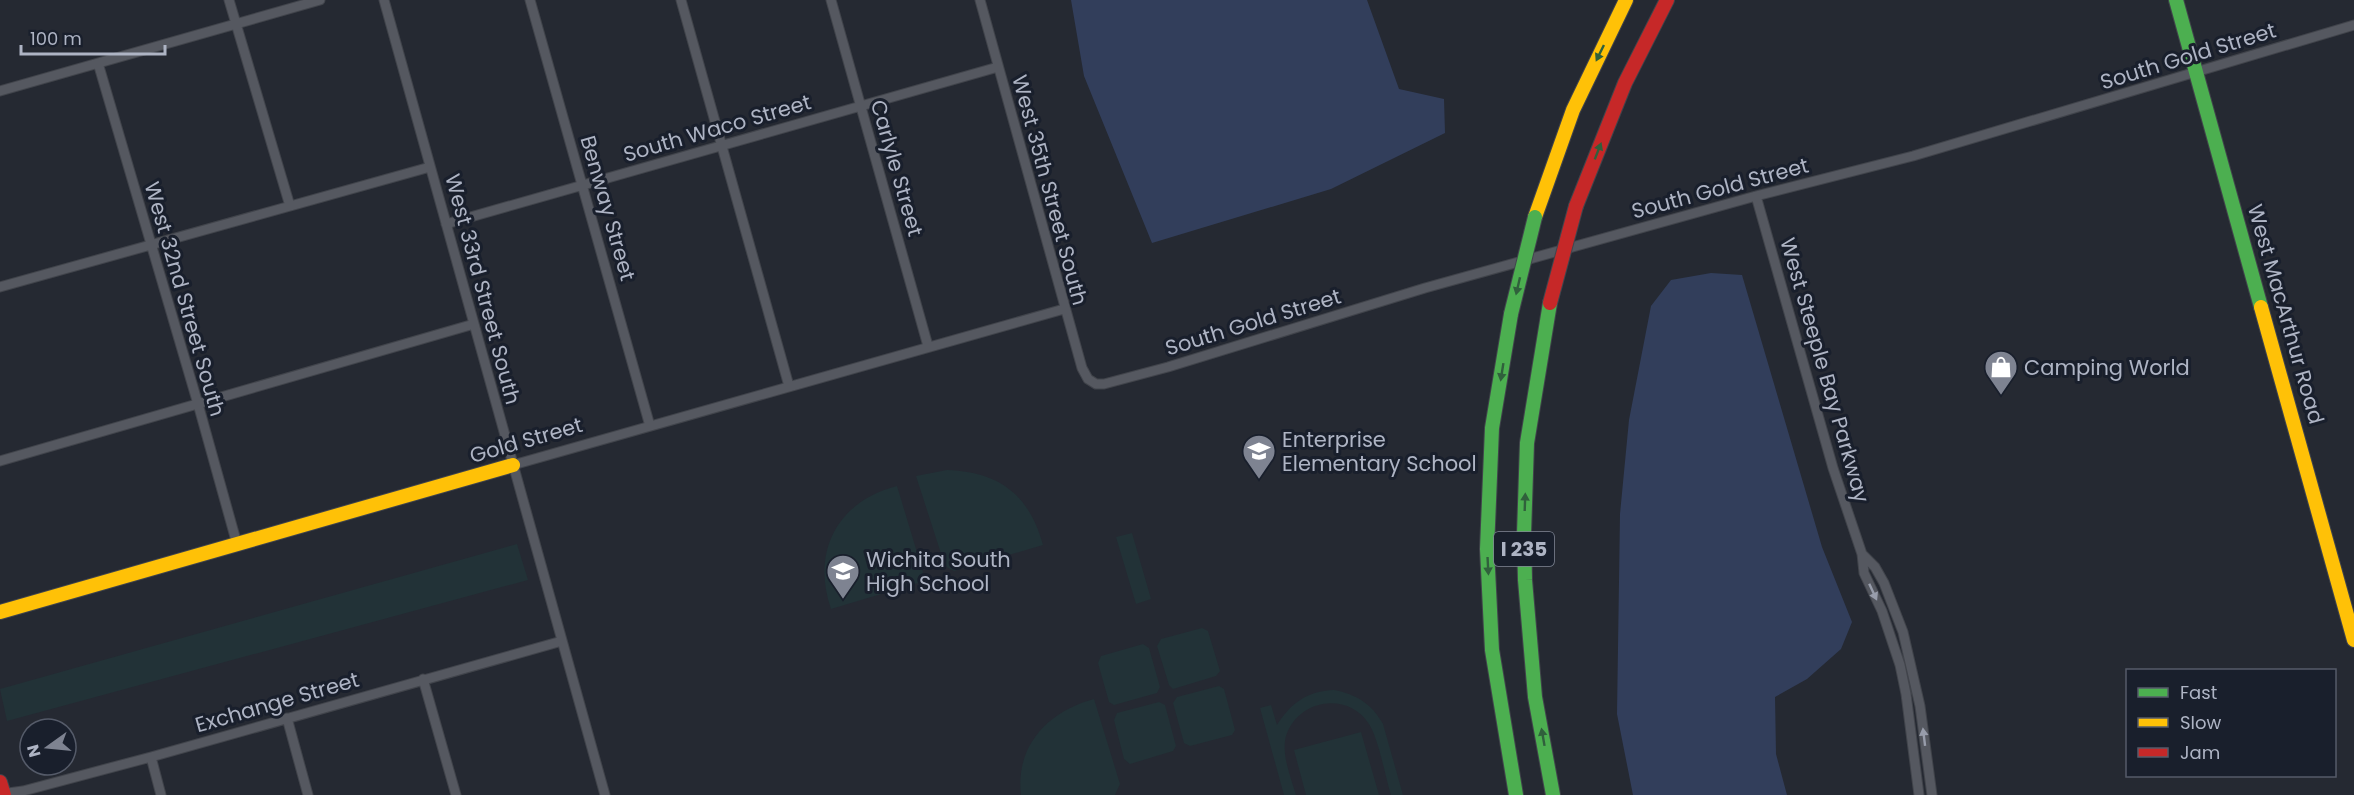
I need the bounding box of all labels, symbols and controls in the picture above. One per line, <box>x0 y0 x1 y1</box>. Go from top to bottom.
street label: South Gold Street <box>2097 16 2279 96</box>
scale bar <box>21 18 165 56</box>
text: 100 m <box>30 26 82 51</box>
one-way arrow <box>1596 44 1605 61</box>
street label: West 35th Street South <box>1005 72 1095 308</box>
street label: South Waco Street <box>620 87 814 169</box>
street label: Carlyle Street <box>864 96 930 240</box>
street label: Benway Street <box>573 132 643 284</box>
one-way arrow <box>1594 142 1603 160</box>
street label: South Gold Street <box>1628 150 1812 226</box>
street label: West 33rd Street South <box>438 171 528 407</box>
street label: West 32nd Street South <box>138 178 232 420</box>
street label: West MacArthur Road <box>2241 201 2331 427</box>
street label: West Steeple Bay Parkway <box>1773 234 1877 506</box>
one-way arrow <box>1512 276 1522 295</box>
street label: South Gold Street <box>1162 282 1344 362</box>
shop icon: Camping World <box>1983 349 2019 396</box>
place label: Camping World <box>2024 353 2190 382</box>
one-way arrow <box>1497 362 1506 381</box>
street label: Gold Street <box>466 410 586 470</box>
place label: Enterprise Elementary School <box>1282 425 1477 478</box>
school or university icon: Enterprise Elementary School <box>1241 433 1277 480</box>
one-way arrow <box>1521 492 1530 511</box>
road number: I 235 <box>1494 532 1554 566</box>
place label: Wichita South High School <box>866 545 1011 598</box>
school or university icon: Wichita South High School <box>825 553 861 600</box>
one-way arrow <box>1483 556 1492 575</box>
one-way arrow <box>1869 584 1878 601</box>
street label: Exchange Street <box>192 665 362 739</box>
legend <box>2126 669 2336 777</box>
text: Fast <box>2180 680 2217 705</box>
text: Slow <box>2180 710 2222 735</box>
north arrow <box>18 717 78 777</box>
one-way arrow <box>1920 727 1929 746</box>
one-way arrow <box>1538 728 1547 747</box>
text: Jam <box>2180 740 2220 765</box>
text: N <box>21 742 47 760</box>

